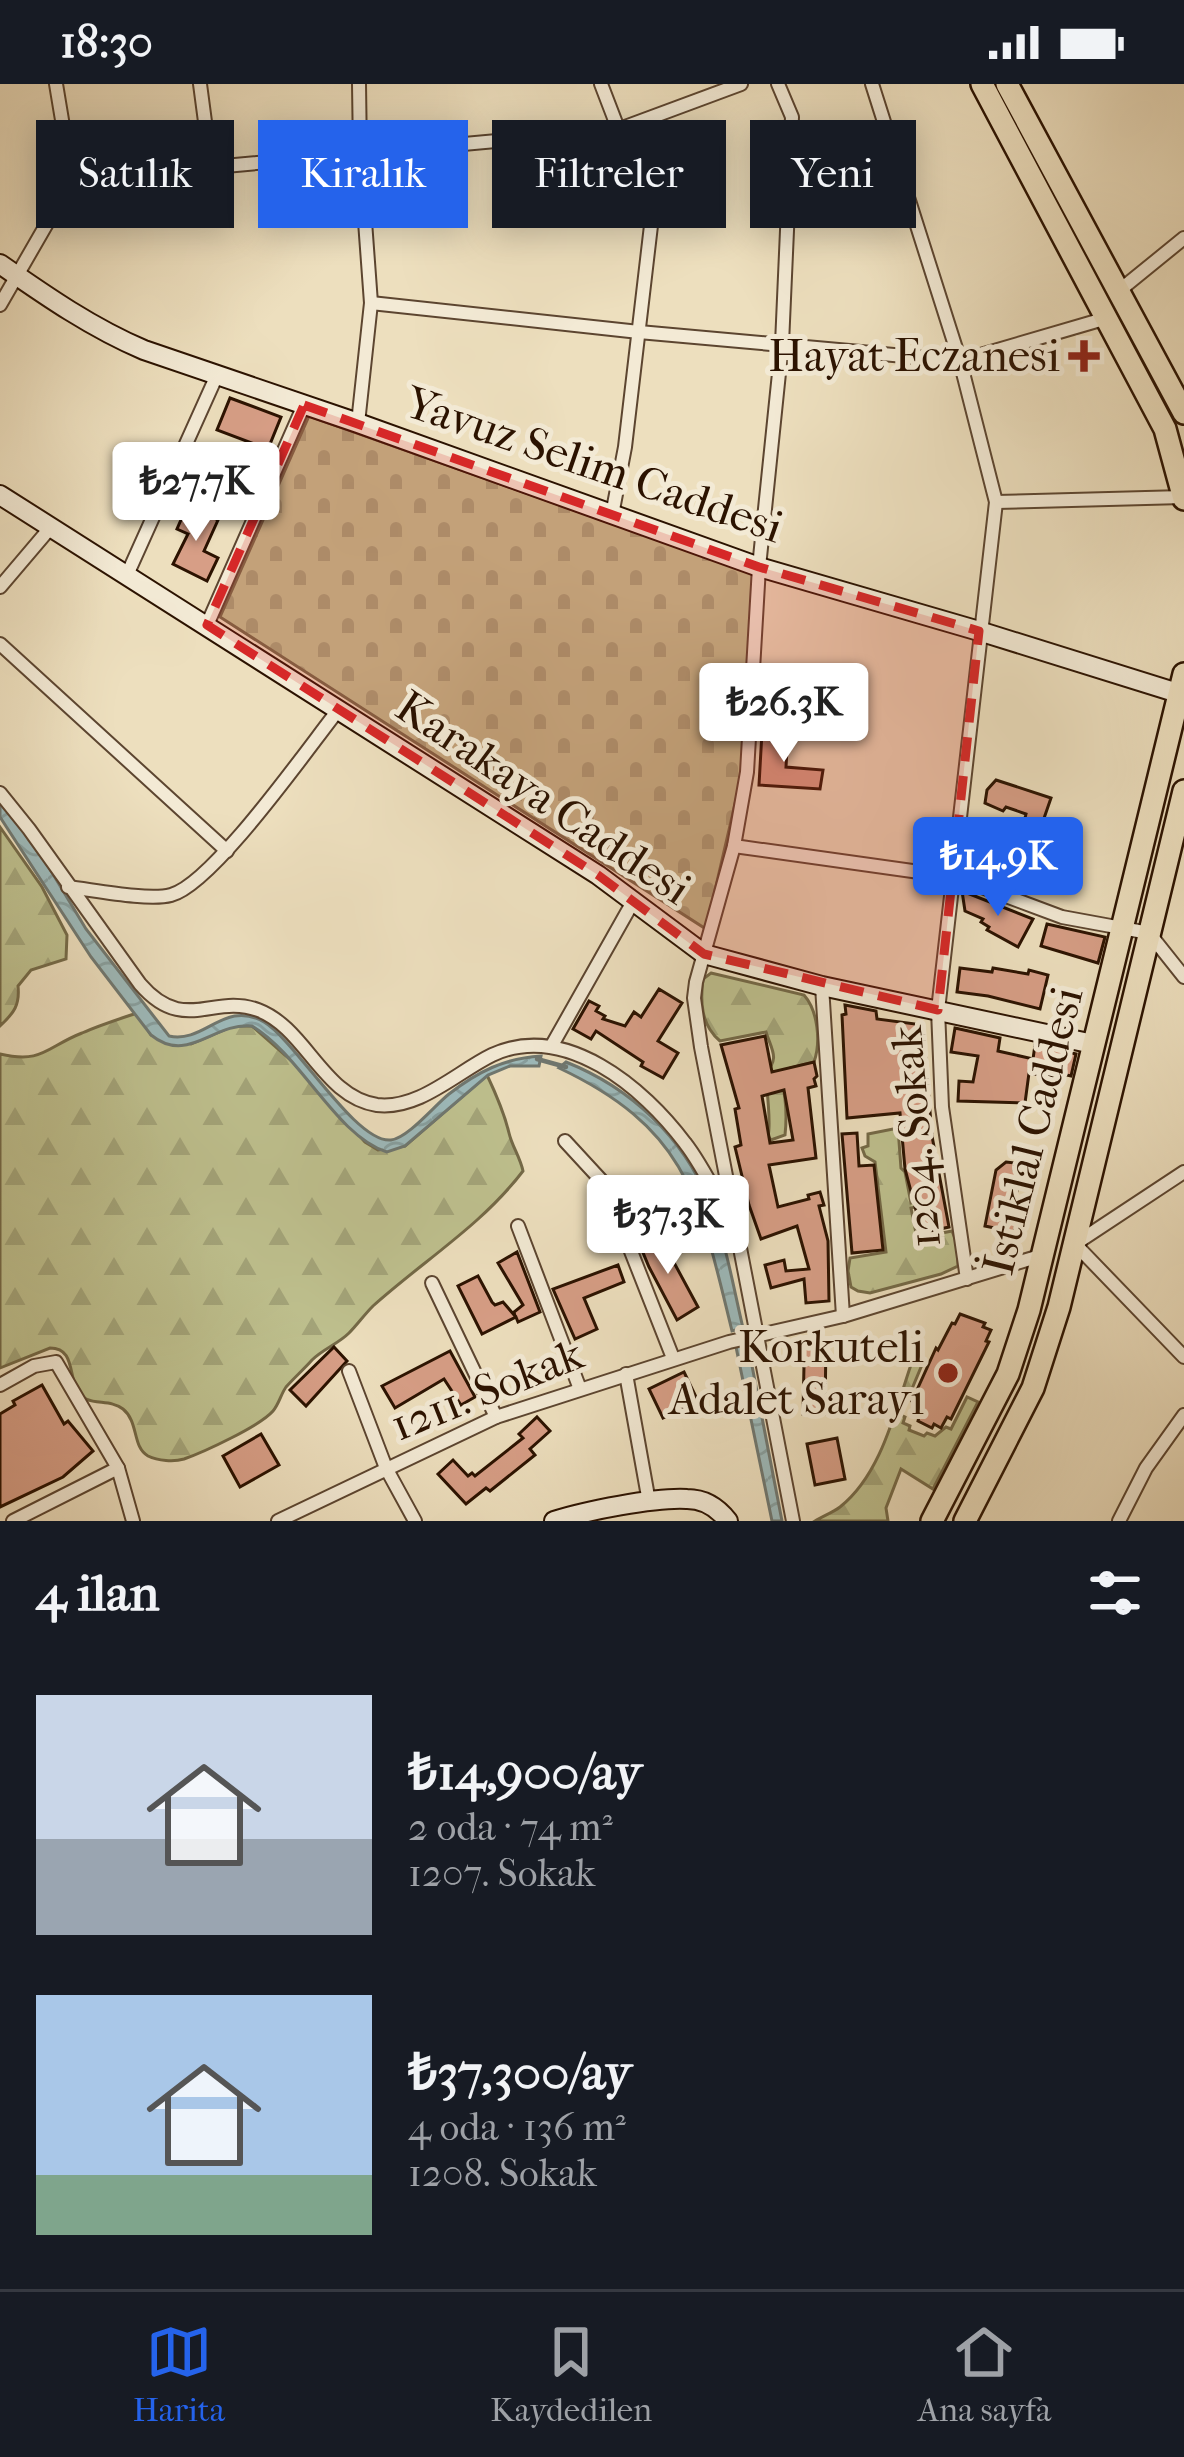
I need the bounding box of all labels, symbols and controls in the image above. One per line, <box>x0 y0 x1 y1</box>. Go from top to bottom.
text: 18:30 <box>60 16 153 69</box>
chip: Satılık <box>36 120 234 228</box>
chip: Kiralık <box>258 120 468 228</box>
chip: Filtreler <box>492 120 726 228</box>
chip: Yeni <box>750 120 916 228</box>
place label: Hayat Eczanesi <box>768 330 1060 383</box>
marker: Hayat Eczanesi <box>1071 343 1097 369</box>
street label: Yavuz Selim Caddesi <box>397 375 789 554</box>
pin: ₺27.7K <box>98 442 294 544</box>
text: ₺27.7K <box>139 458 253 504</box>
pin: ₺26.3K <box>686 663 882 765</box>
text: ₺26.3K <box>726 679 842 725</box>
street label: Karakaya Caddesi <box>386 680 700 916</box>
pin: ₺14.9K <box>900 817 1096 919</box>
text: ₺14.9K <box>940 833 1056 879</box>
street label: İstiklal Caddesi <box>971 982 1094 1280</box>
street label: 1204. Sokak <box>880 1023 952 1250</box>
pin: ₺37.3K <box>570 1175 766 1277</box>
text: ₺37.3K <box>614 1191 722 1237</box>
place label: Korkuteli Adalet Sarayı <box>667 1321 924 1426</box>
street label: 1211. Sokak <box>383 1327 592 1452</box>
marker: Korkuteli Adalet Sarayı <box>935 1360 961 1386</box>
icon: filters <box>1082 1560 1148 1626</box>
text: 4 ilan <box>36 1563 159 1623</box>
text: ₺14,900/ay <box>408 1742 642 1802</box>
icon: home <box>132 1743 276 1887</box>
text: 2 oda · 74 m² <box>408 1804 613 1850</box>
text: 1207. Sokak <box>408 1850 595 1896</box>
text: ₺37,300/ay <box>408 2042 632 2102</box>
icon: home <box>132 2043 276 2187</box>
text: 4 oda · 136 m² <box>408 2104 626 2150</box>
text: 1208. Sokak <box>408 2150 597 2196</box>
tab: Harita <box>133 2319 225 2430</box>
tab: Kaydedilen <box>490 2319 652 2430</box>
tab: Ana sayfa <box>918 2319 1051 2430</box>

